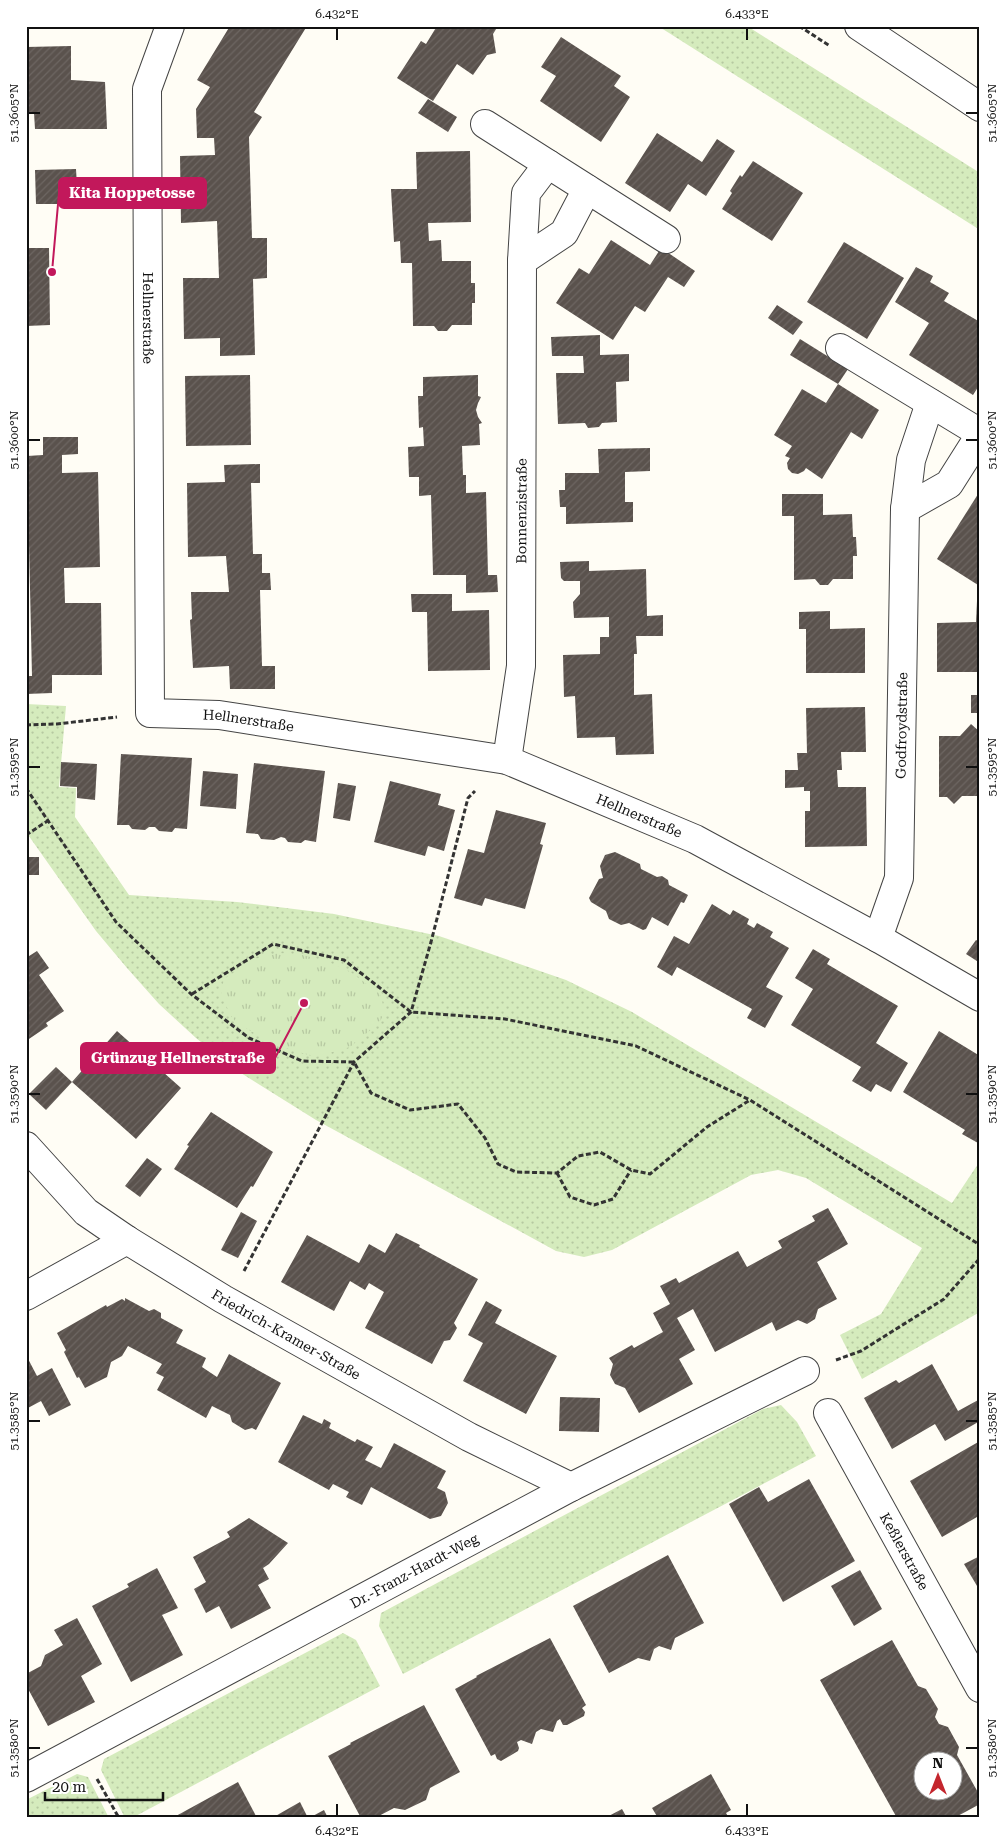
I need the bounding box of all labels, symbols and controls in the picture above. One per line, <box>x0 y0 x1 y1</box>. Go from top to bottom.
text: 6.432°E <box>315 7 359 21</box>
text: 6.433°E <box>725 7 769 21</box>
text: 51.3605°N <box>7 83 21 142</box>
text: 51.3605°N <box>985 83 999 142</box>
callout: Kita Hoppetosse <box>59 178 206 208</box>
text: Kita Hoppetosse <box>69 184 195 202</box>
street label: Hellnerstraße <box>140 272 156 364</box>
text: 51.3600°N <box>7 410 21 469</box>
text: 51.3600°N <box>985 410 999 469</box>
street label: Bonnenzistraße <box>513 458 530 564</box>
street label: Godfroydstraße <box>893 672 910 779</box>
street label: Hellnerstraße <box>203 707 295 735</box>
text: 51.3595°N <box>7 737 21 796</box>
text: 51.3595°N <box>985 737 999 796</box>
street label: Hellnerstraße <box>594 790 685 841</box>
callout: Grünzug Hellnerstraße <box>81 1043 275 1073</box>
text: Grünzug Hellnerstraße <box>91 1049 265 1067</box>
text: 51.3590°N <box>7 1064 21 1123</box>
text: 51.3590°N <box>985 1064 999 1123</box>
street label: Friedrich-Kramer-Straße <box>209 1286 364 1383</box>
text: 51.3585°N <box>7 1391 21 1450</box>
text: 51.3585°N <box>985 1391 999 1450</box>
street label: Keßlerstraße <box>877 1510 932 1593</box>
street label: Dr.-Franz-Hardt-Weg <box>347 1530 481 1612</box>
text: 51.3580°N <box>7 1718 21 1777</box>
text: 51.3580°N <box>985 1718 999 1777</box>
north arrow <box>914 1752 964 1802</box>
text: N <box>933 1755 944 1771</box>
scale bar <box>45 1769 162 1801</box>
text: 20 m <box>52 1778 87 1796</box>
text: 6.432°E <box>315 1824 359 1838</box>
text: 6.433°E <box>725 1824 769 1838</box>

